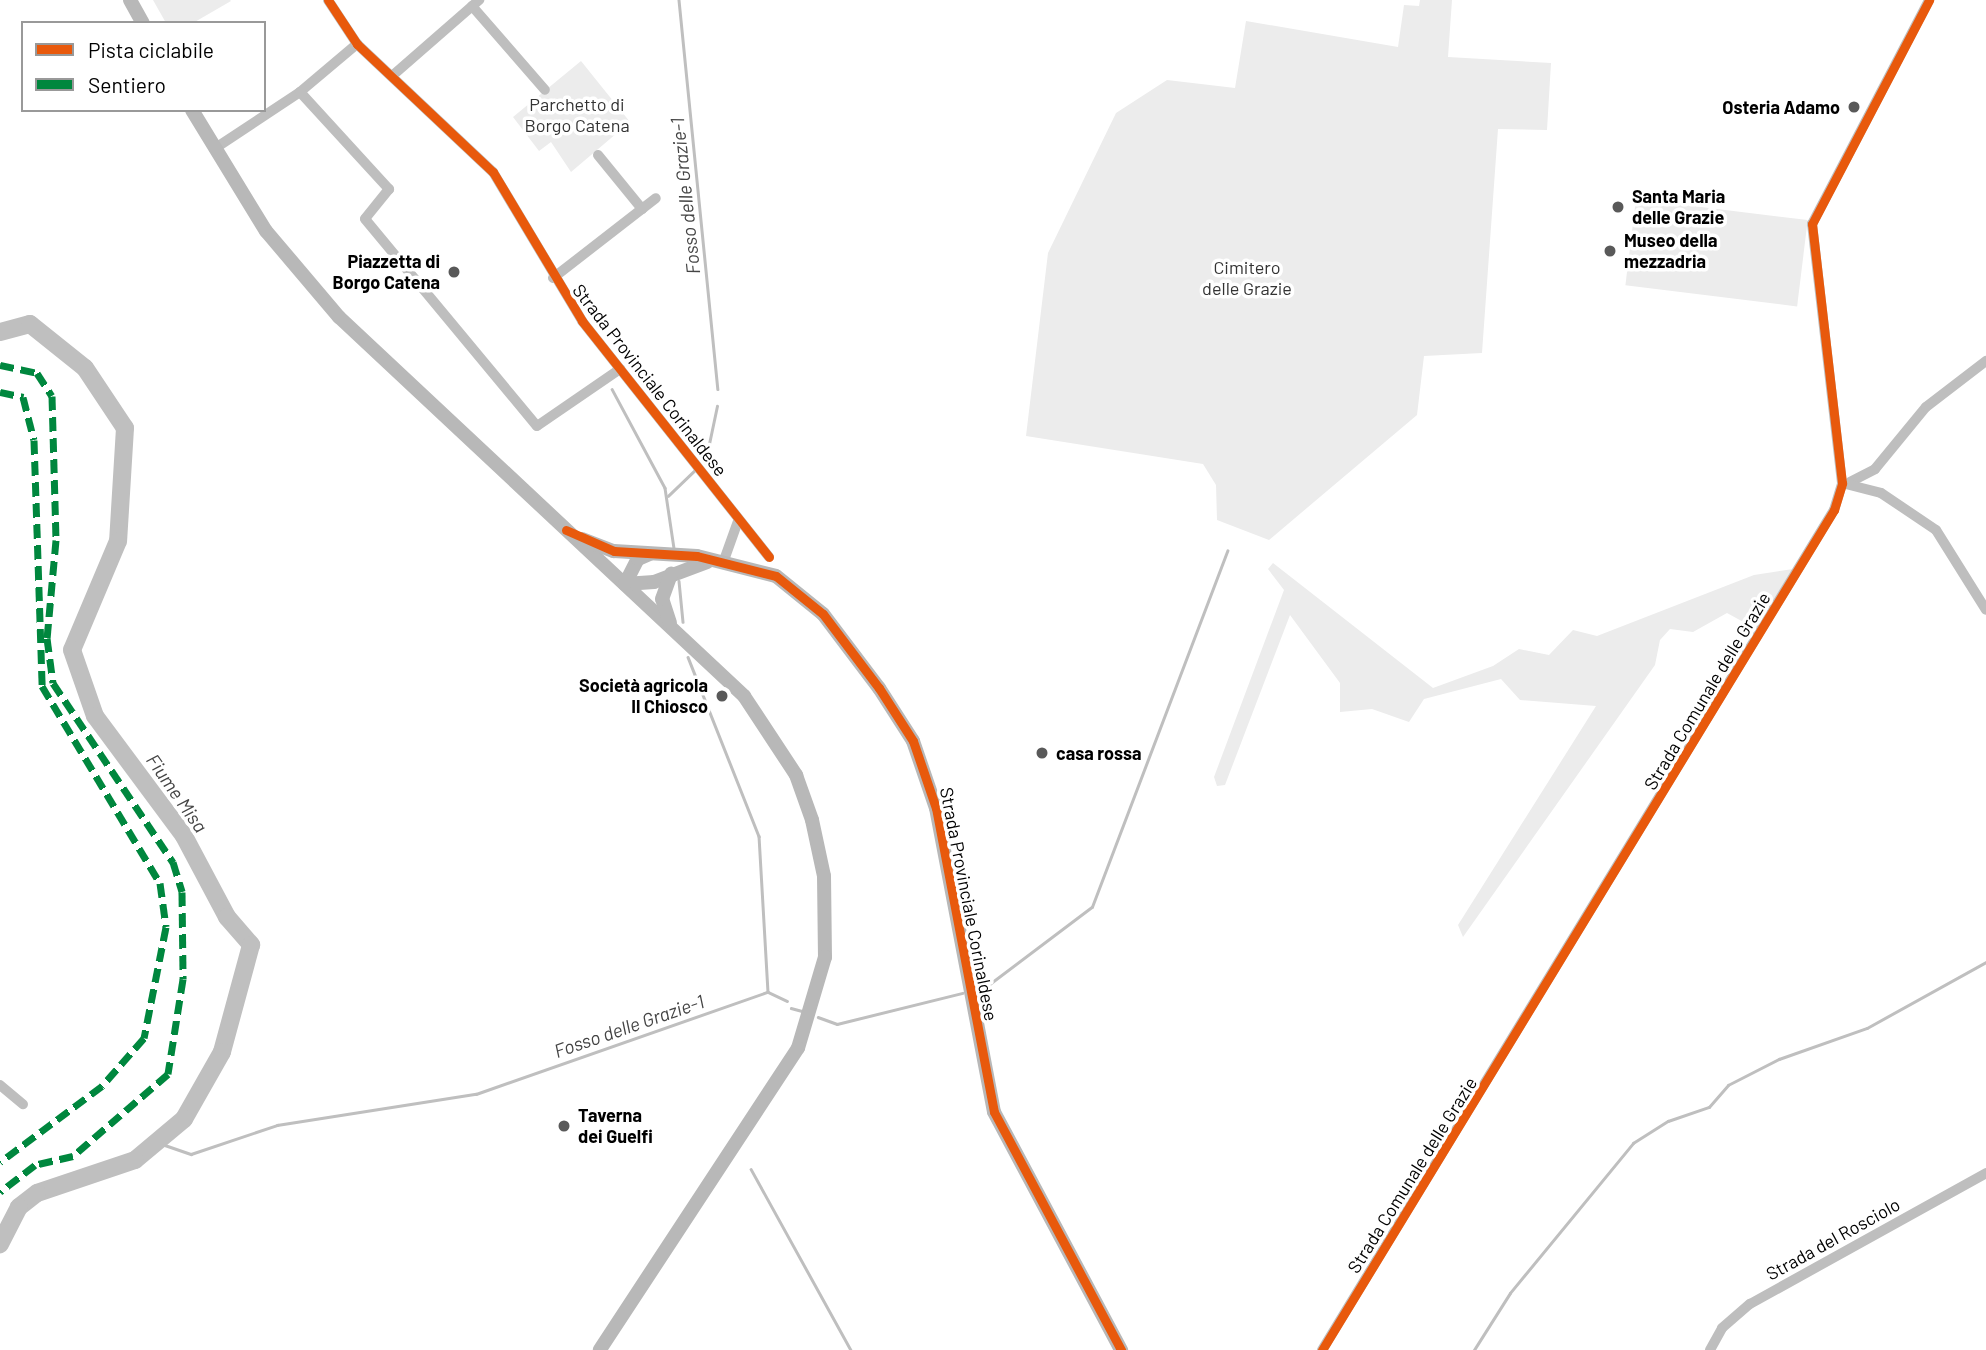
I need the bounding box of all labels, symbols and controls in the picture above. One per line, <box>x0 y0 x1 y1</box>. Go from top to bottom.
legend <box>21 21 266 112</box>
text: Pista ciclabile <box>88 37 214 62</box>
text: Sentiero <box>88 72 166 97</box>
park label: Parchetto di Borgo Catena <box>524 94 630 136</box>
place label: Osteria Adamo <box>1722 96 1840 118</box>
marker: Osteria Adamo <box>1846 99 1862 115</box>
water label: Fosso delle Grazie-1 <box>665 117 705 275</box>
place label: Santa Maria delle Grazie <box>1632 186 1725 228</box>
marker: Santa Maria delle Grazie <box>1610 199 1626 215</box>
place label: Museo della mezzadria <box>1624 230 1717 272</box>
marker: Museo della mezzadria <box>1602 243 1618 259</box>
place label: Piazzetta di Borgo Catena <box>333 251 440 294</box>
park label: Cimitero delle Grazie <box>1202 257 1292 300</box>
marker: Piazzetta di Borgo Catena <box>446 264 462 280</box>
street label: Strada Provinciale Corinaldese <box>568 280 732 480</box>
street label: Strada Comunale delle Grazie <box>1639 588 1775 794</box>
place label: Società agricola Il Chiosco <box>579 675 708 718</box>
marker: Società agricola Il Chiosco <box>714 688 730 704</box>
place label: casa rossa <box>1056 742 1141 764</box>
marker: casa rossa <box>1034 745 1050 761</box>
water label: Fiume Misa <box>142 749 212 837</box>
street label: Strada Provinciale Corinaldese <box>936 785 1002 1023</box>
water label: Fosso delle Grazie-1 <box>551 990 707 1062</box>
street label: Strada Comunale delle Grazie <box>1343 1073 1481 1277</box>
place label: Taverna dei Guelfi <box>578 1105 653 1148</box>
marker: Taverna dei Guelfi <box>556 1118 572 1134</box>
street label: Strada del Rosciolo <box>1762 1193 1904 1285</box>

